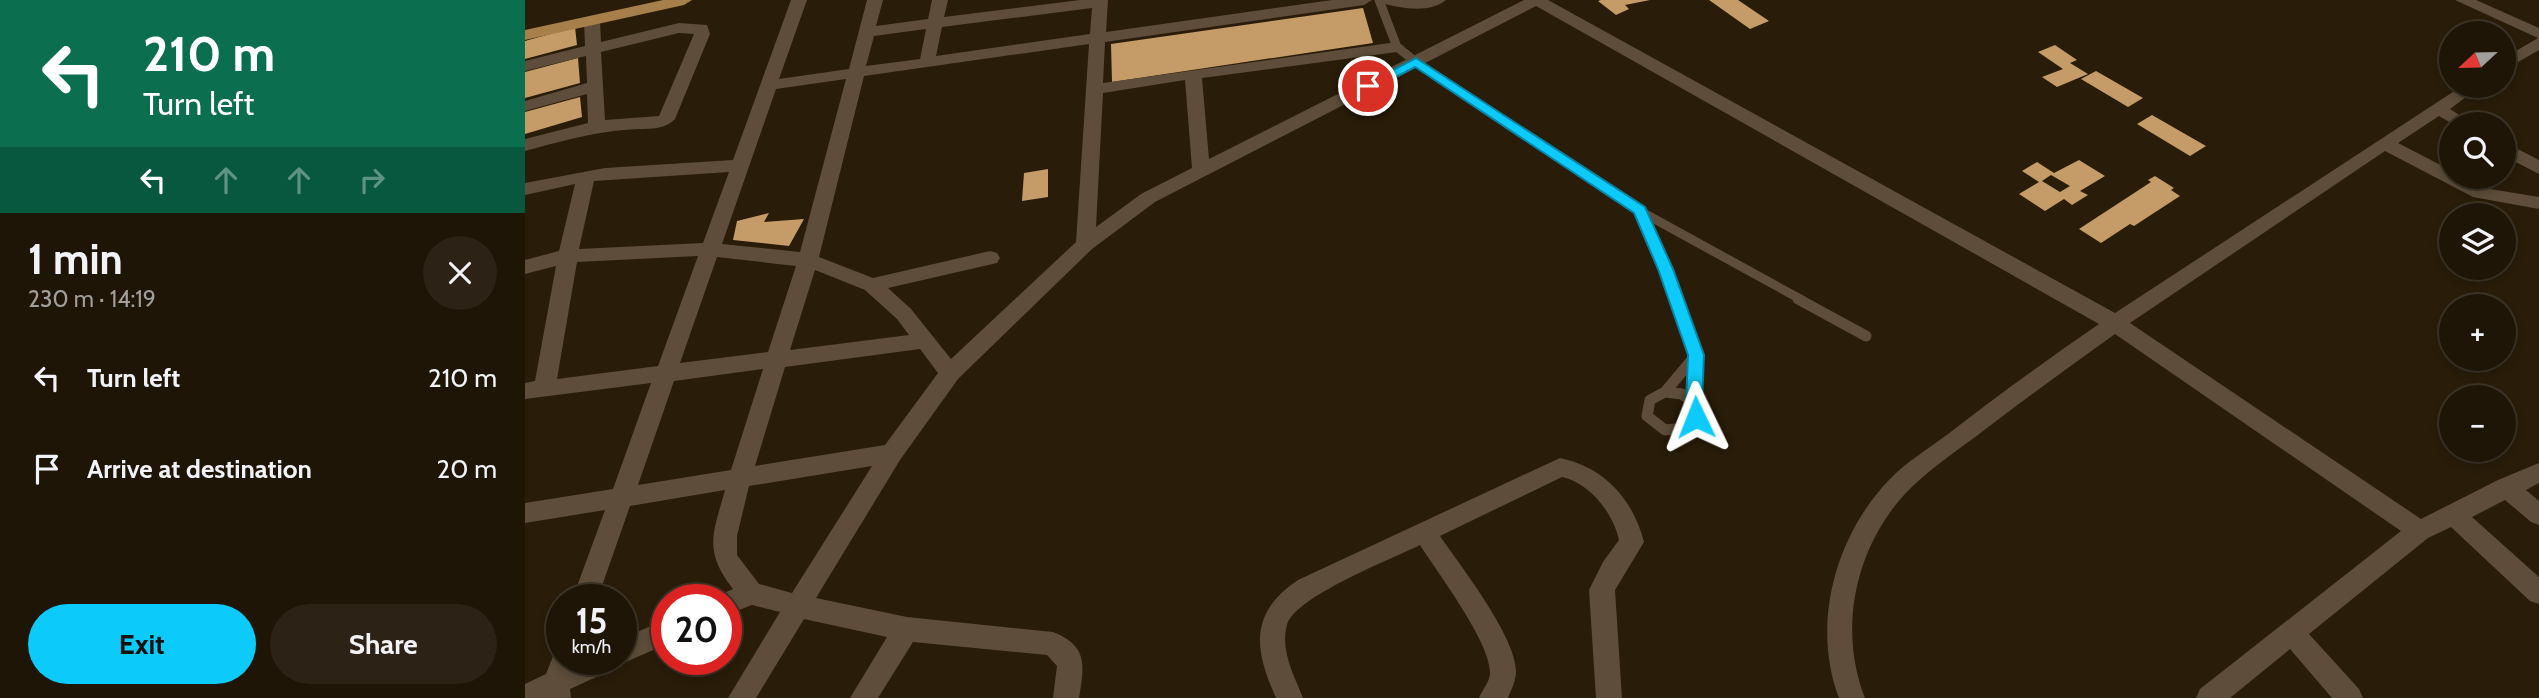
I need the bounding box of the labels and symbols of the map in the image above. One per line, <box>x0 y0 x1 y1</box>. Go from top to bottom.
north arrow <box>2439 21 2517 98</box>
pin <box>1338 56 1398 116</box>
position arrow <box>1659 380 1733 454</box>
speed limit sign: 20 <box>651 584 742 675</box>

